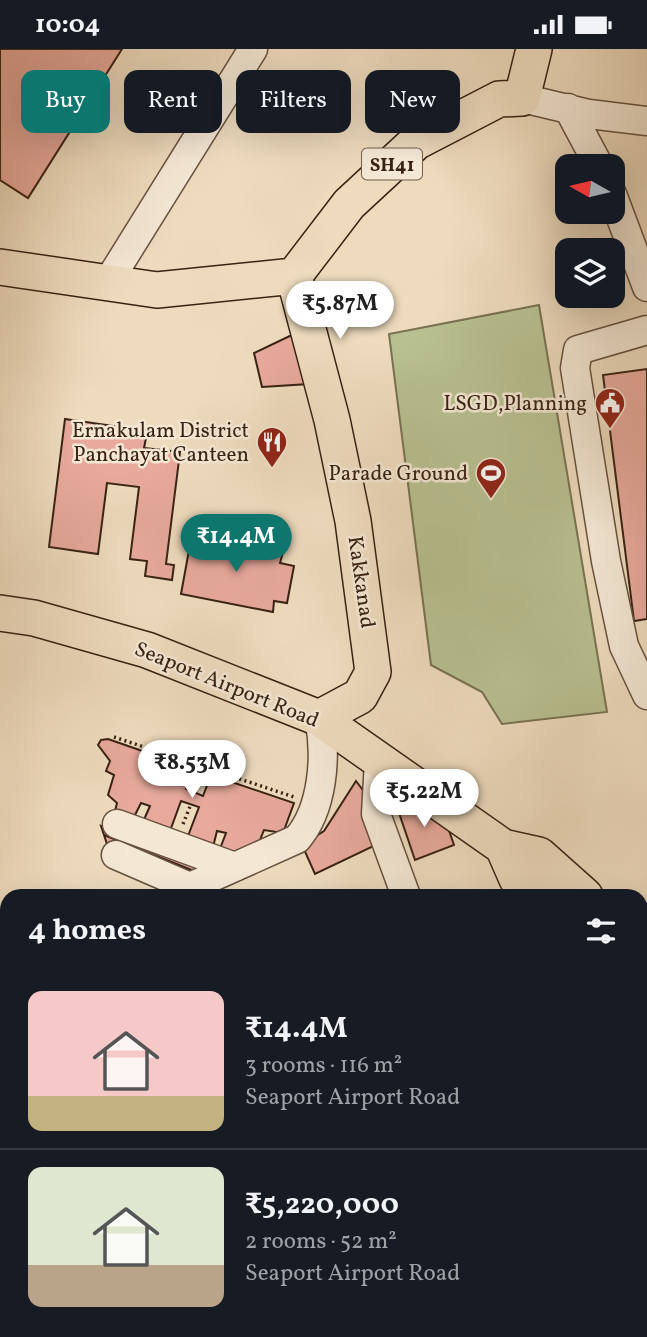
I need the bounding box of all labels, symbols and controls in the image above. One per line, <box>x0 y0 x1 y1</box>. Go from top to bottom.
text: 10:04 <box>35 7 100 43</box>
chip: Buy <box>21 70 110 133</box>
chip: Rent <box>124 70 222 133</box>
chip: Filters <box>236 70 351 133</box>
chip: New <box>365 70 460 133</box>
road number: SH41 <box>362 148 422 179</box>
north arrow <box>555 154 625 224</box>
map controls <box>555 154 625 308</box>
button: layers <box>555 238 625 308</box>
pin: ₹5.87M <box>283 281 397 341</box>
text: ₹5.87M <box>302 288 378 320</box>
public building icon: LSGD,Planning <box>593 386 627 430</box>
place label: LSGD,Planning <box>444 390 587 419</box>
place label: Ernakulam District Panchayat Canteen <box>72 417 249 470</box>
restaurant icon: Ernakulam District Panchayat Canteen <box>255 425 289 469</box>
sports icon: Parade Ground <box>474 456 508 500</box>
place label: Parade Ground <box>329 460 468 489</box>
pin: ₹14.4M <box>179 515 293 574</box>
text: ₹14.4M <box>197 521 275 553</box>
street label: Kakkanad <box>340 534 381 630</box>
street label: Seaport Airport Road <box>130 635 323 736</box>
pin: ₹8.53M <box>135 741 249 800</box>
text: ₹8.53M <box>154 747 230 779</box>
pin: ₹5.22M <box>367 769 481 829</box>
text: ₹5.22M <box>386 776 462 808</box>
text: 4 homes <box>28 910 146 952</box>
icon: filters <box>582 912 620 950</box>
text: ₹14.4M <box>245 1008 348 1050</box>
icon: home <box>84 1019 168 1103</box>
text: 3 rooms · 116 m² <box>245 1050 402 1082</box>
text: Seaport Airport Road <box>245 1082 460 1114</box>
text: ₹5,220,000 <box>245 1184 399 1226</box>
icon: home <box>84 1195 168 1279</box>
text: 2 rooms · 52 m² <box>245 1226 397 1258</box>
text: Seaport Airport Road <box>245 1258 460 1290</box>

